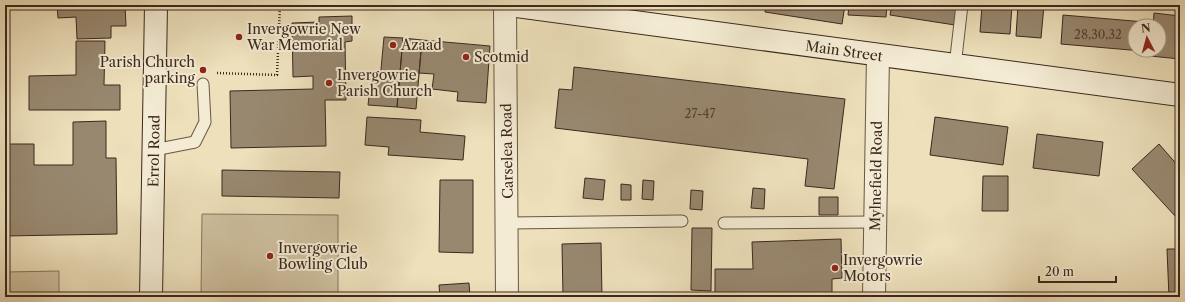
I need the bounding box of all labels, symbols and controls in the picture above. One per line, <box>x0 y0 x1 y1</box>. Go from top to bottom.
north arrow <box>1127 18 1167 58</box>
place label: Invergowrie New War Memorial <box>246 20 361 54</box>
text: N <box>1140 21 1152 36</box>
house number: 28,30,32 <box>1074 27 1122 42</box>
marker: Invergowrie New War Memorial <box>234 32 244 42</box>
place label: Azaad <box>400 36 442 54</box>
street label: Main Street <box>804 37 884 65</box>
marker: Azaad <box>388 40 398 50</box>
place label: Scotmid <box>474 48 530 66</box>
marker: Scotmid <box>461 52 471 62</box>
place label: Parish Church parking <box>100 53 196 87</box>
marker: Parish Church parking <box>198 65 208 75</box>
place label: Invergowrie Parish Church <box>337 66 432 100</box>
marker: Invergowrie Parish Church <box>324 78 334 88</box>
street label: Carselea Road <box>497 103 517 199</box>
house number: 27-47 <box>685 106 716 121</box>
street label: Errol Road <box>144 114 164 187</box>
street label: Mylnefield Road <box>866 120 886 231</box>
place label: Invergowrie Bowling Club <box>278 239 368 273</box>
marker: Invergowrie Bowling Club <box>265 251 275 261</box>
place label: Invergowrie Motors <box>843 251 923 285</box>
scale bar <box>1039 258 1116 284</box>
marker: Invergowrie Motors <box>830 263 840 273</box>
text: 20 m <box>1045 264 1074 279</box>

